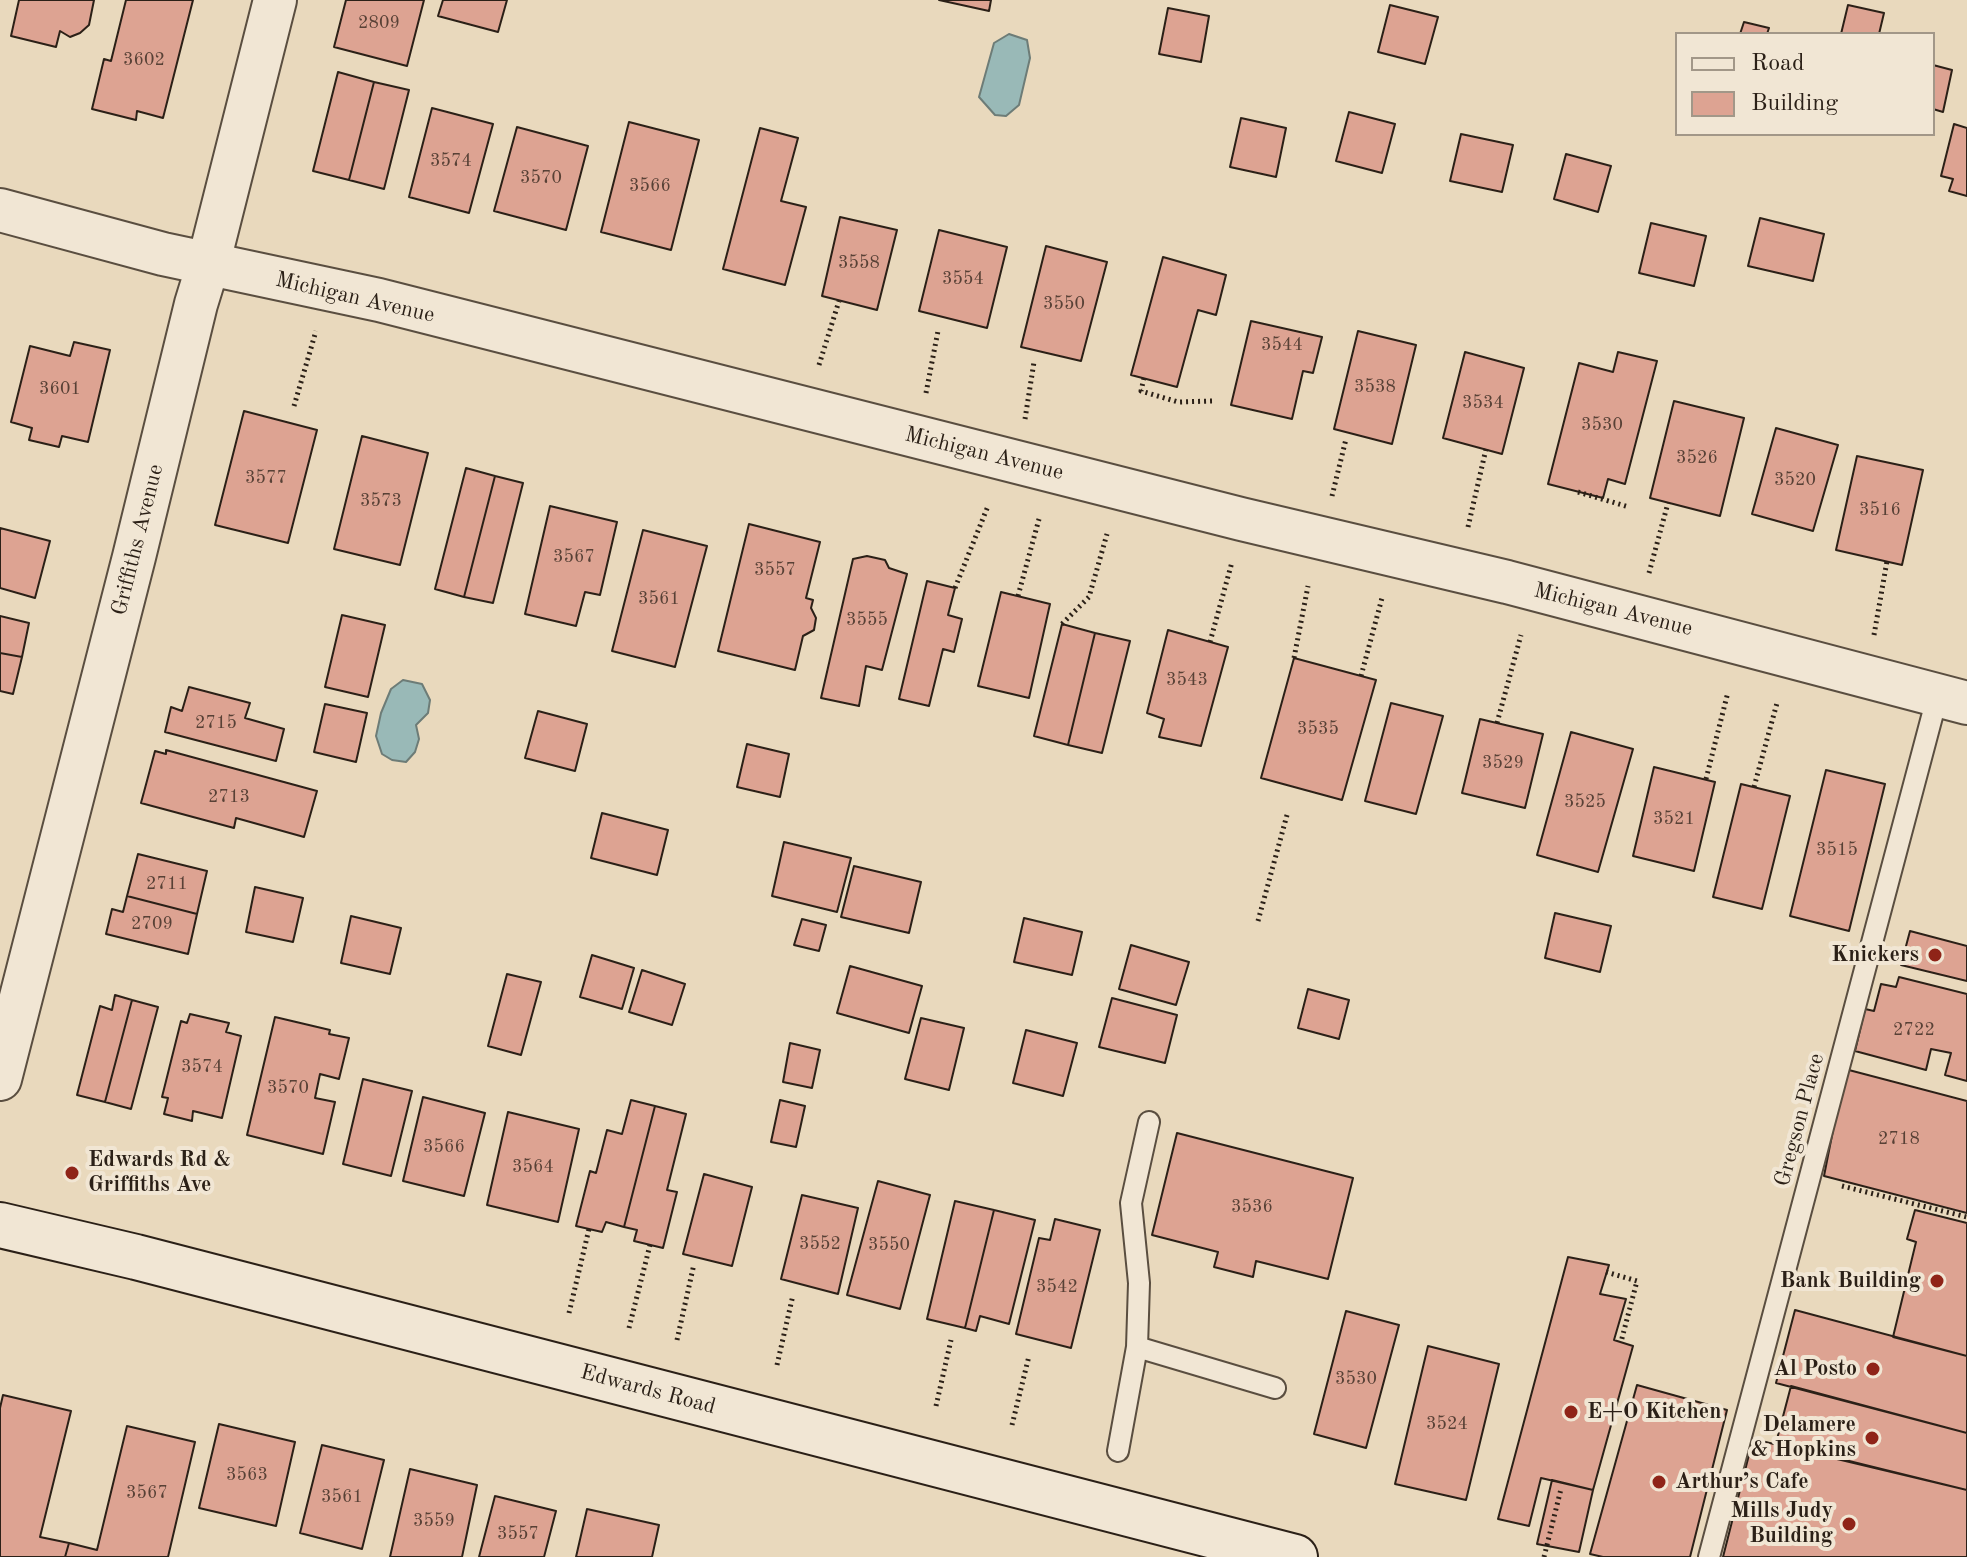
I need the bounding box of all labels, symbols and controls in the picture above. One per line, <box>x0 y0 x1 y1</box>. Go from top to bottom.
house number: 2809 <box>358 12 400 34</box>
legend <box>1675 32 1935 136</box>
house number: 3602 <box>123 49 165 71</box>
text: Road <box>1751 52 1804 76</box>
text: Building <box>1751 92 1838 116</box>
house number: 3574 <box>430 150 472 172</box>
house number: 3570 <box>520 167 562 189</box>
house number: 3566 <box>629 175 671 197</box>
house number: 3558 <box>838 252 880 274</box>
street label: Michigan Avenue <box>273 267 437 329</box>
house number: 3554 <box>942 268 984 290</box>
house number: 3550 <box>1043 293 1085 315</box>
house number: 3544 <box>1261 334 1303 356</box>
house number: 3538 <box>1354 376 1396 398</box>
house number: 3601 <box>39 378 81 400</box>
house number: 3534 <box>1462 392 1504 414</box>
house number: 3530 <box>1581 414 1623 436</box>
street label: Michigan Avenue <box>902 422 1066 486</box>
house number: 3526 <box>1676 447 1718 469</box>
street label: Griffiths Avenue <box>106 462 170 618</box>
house number: 3577 <box>245 467 287 489</box>
house number: 3520 <box>1774 469 1816 491</box>
house number: 3573 <box>360 490 402 512</box>
house number: 3516 <box>1859 499 1901 521</box>
house number: 3567 <box>553 546 595 568</box>
house number: 3557 <box>754 559 796 581</box>
street label: Michigan Avenue <box>1531 578 1695 642</box>
house number: 3561 <box>638 588 680 610</box>
house number: 3555 <box>846 609 888 631</box>
house number: 3543 <box>1166 669 1208 691</box>
house number: 2715 <box>195 712 237 734</box>
house number: 3535 <box>1297 718 1339 740</box>
house number: 3529 <box>1482 752 1524 774</box>
house number: 2713 <box>208 786 250 808</box>
house number: 3525 <box>1564 791 1606 813</box>
house number: 3521 <box>1653 808 1695 830</box>
house number: 3515 <box>1816 839 1858 861</box>
house number: 2711 <box>146 873 188 895</box>
house number: 2709 <box>131 913 173 935</box>
place label: Knickers <box>1831 942 1919 968</box>
marker: Knickers <box>1926 946 1944 964</box>
house number: 2722 <box>1893 1019 1935 1041</box>
street label: Gregson Place <box>1770 1050 1830 1190</box>
house number: 3574 <box>181 1056 223 1078</box>
house number: 3570 <box>267 1077 309 1099</box>
house number: 2718 <box>1878 1128 1920 1150</box>
house number: 3566 <box>423 1136 465 1158</box>
place label: Edwards Rd & Griffiths Ave <box>88 1147 231 1198</box>
house number: 3564 <box>512 1156 554 1178</box>
marker: Edwards Rd & Griffiths Ave <box>63 1164 81 1182</box>
house number: 3536 <box>1231 1196 1273 1218</box>
house number: 3552 <box>799 1233 841 1255</box>
house number: 3550 <box>868 1234 910 1256</box>
place label: Bank Building <box>1780 1268 1921 1294</box>
marker: Bank Building <box>1928 1272 1946 1290</box>
house number: 3542 <box>1036 1276 1078 1298</box>
place label: Al Posto <box>1774 1356 1857 1382</box>
street label: Edwards Road <box>577 1359 719 1421</box>
marker: Al Posto <box>1864 1360 1882 1378</box>
house number: 3530 <box>1335 1368 1377 1390</box>
place label: E+O Kitchen <box>1587 1399 1721 1425</box>
marker: E+O Kitchen <box>1562 1403 1580 1421</box>
place label: Delamere & Hopkins <box>1751 1412 1856 1464</box>
house number: 3524 <box>1426 1413 1468 1435</box>
marker: Delamere & Hopkins <box>1863 1429 1881 1447</box>
house number: 3563 <box>226 1464 268 1486</box>
place label: Arthur’s Cafe <box>1675 1469 1809 1495</box>
marker: Arthur’s Cafe <box>1650 1473 1668 1491</box>
house number: 3567 <box>126 1482 168 1504</box>
house number: 3561 <box>321 1486 363 1508</box>
place label: Mills Judy Building <box>1730 1498 1833 1550</box>
house number: 3559 <box>413 1510 455 1532</box>
marker: Mills Judy Building <box>1840 1515 1858 1533</box>
house number: 3557 <box>497 1523 539 1545</box>

